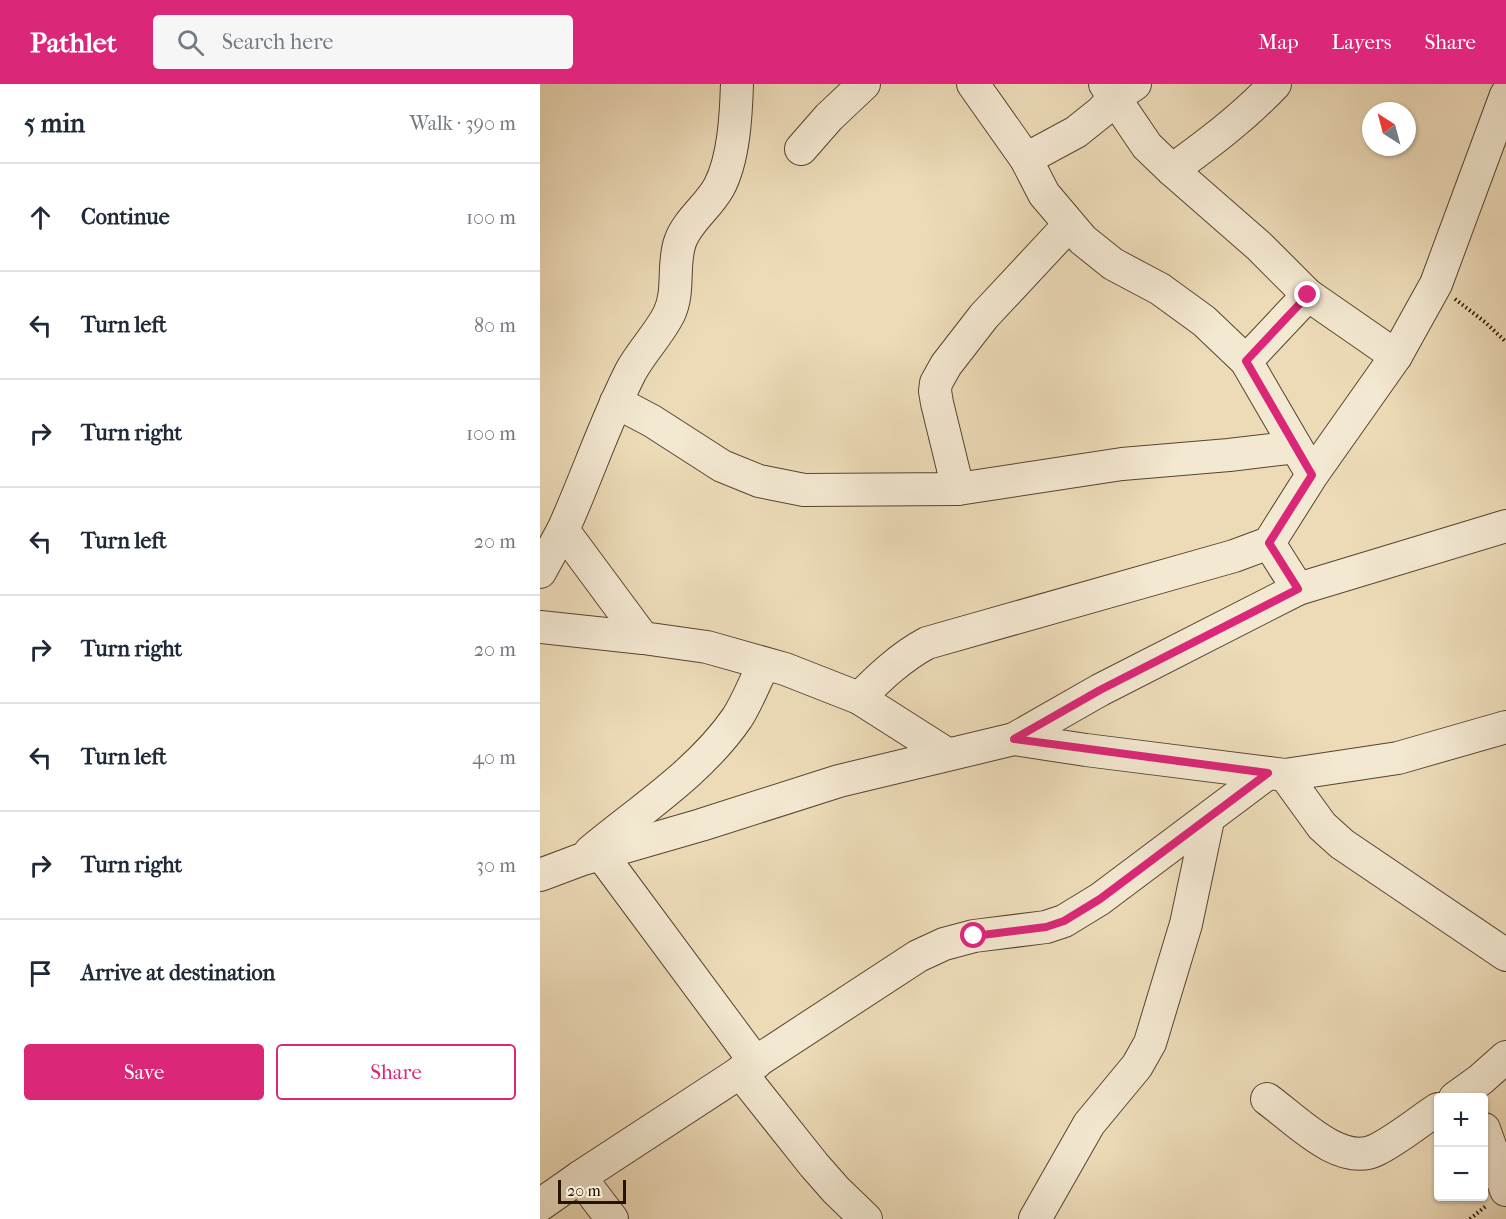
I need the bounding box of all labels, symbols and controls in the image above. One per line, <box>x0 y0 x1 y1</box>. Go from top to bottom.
search box <box>153 15 573 69</box>
text: Pathlet <box>30 26 117 59</box>
icon: search <box>174 26 207 59</box>
text: Search here <box>222 29 333 55</box>
text: Map <box>1258 30 1299 54</box>
text: Layers <box>1332 30 1391 54</box>
text: Share <box>1424 30 1476 54</box>
north arrow <box>1362 102 1416 156</box>
text: 5 min <box>24 108 85 139</box>
text: Walk · 390 m <box>409 112 516 135</box>
icon: ahead <box>24 201 57 234</box>
text: Continue <box>81 204 170 230</box>
text: 100 m <box>466 206 516 229</box>
route end <box>1294 281 1320 307</box>
icon: left <box>24 309 57 342</box>
text: Turn left <box>81 312 167 338</box>
text: 80 m <box>474 314 516 337</box>
icon: right <box>24 417 57 450</box>
text: Turn right <box>81 420 182 446</box>
text: 100 m <box>466 422 516 445</box>
icon: left <box>24 525 57 558</box>
text: Turn left <box>81 528 167 554</box>
text: 20 m <box>474 530 516 553</box>
icon: right <box>24 633 57 666</box>
text: Turn right <box>81 636 182 662</box>
text: 20 m <box>474 638 516 661</box>
icon: left <box>24 741 57 774</box>
text: Turn left <box>81 744 167 770</box>
text: 40 m <box>472 746 516 769</box>
icon: right <box>24 849 57 882</box>
text: Turn right <box>81 852 182 878</box>
text: 30 m <box>476 854 516 877</box>
route start <box>960 922 986 948</box>
icon: arrive <box>24 957 57 990</box>
text: Arrive at destination <box>81 960 275 986</box>
button: Save <box>24 1044 264 1100</box>
button: Share <box>276 1044 516 1100</box>
map controls <box>1434 1093 1488 1201</box>
button: + <box>1434 1093 1488 1147</box>
button: − <box>1434 1147 1488 1201</box>
scale bar <box>558 1177 626 1204</box>
text: 20 m <box>567 1181 601 1200</box>

